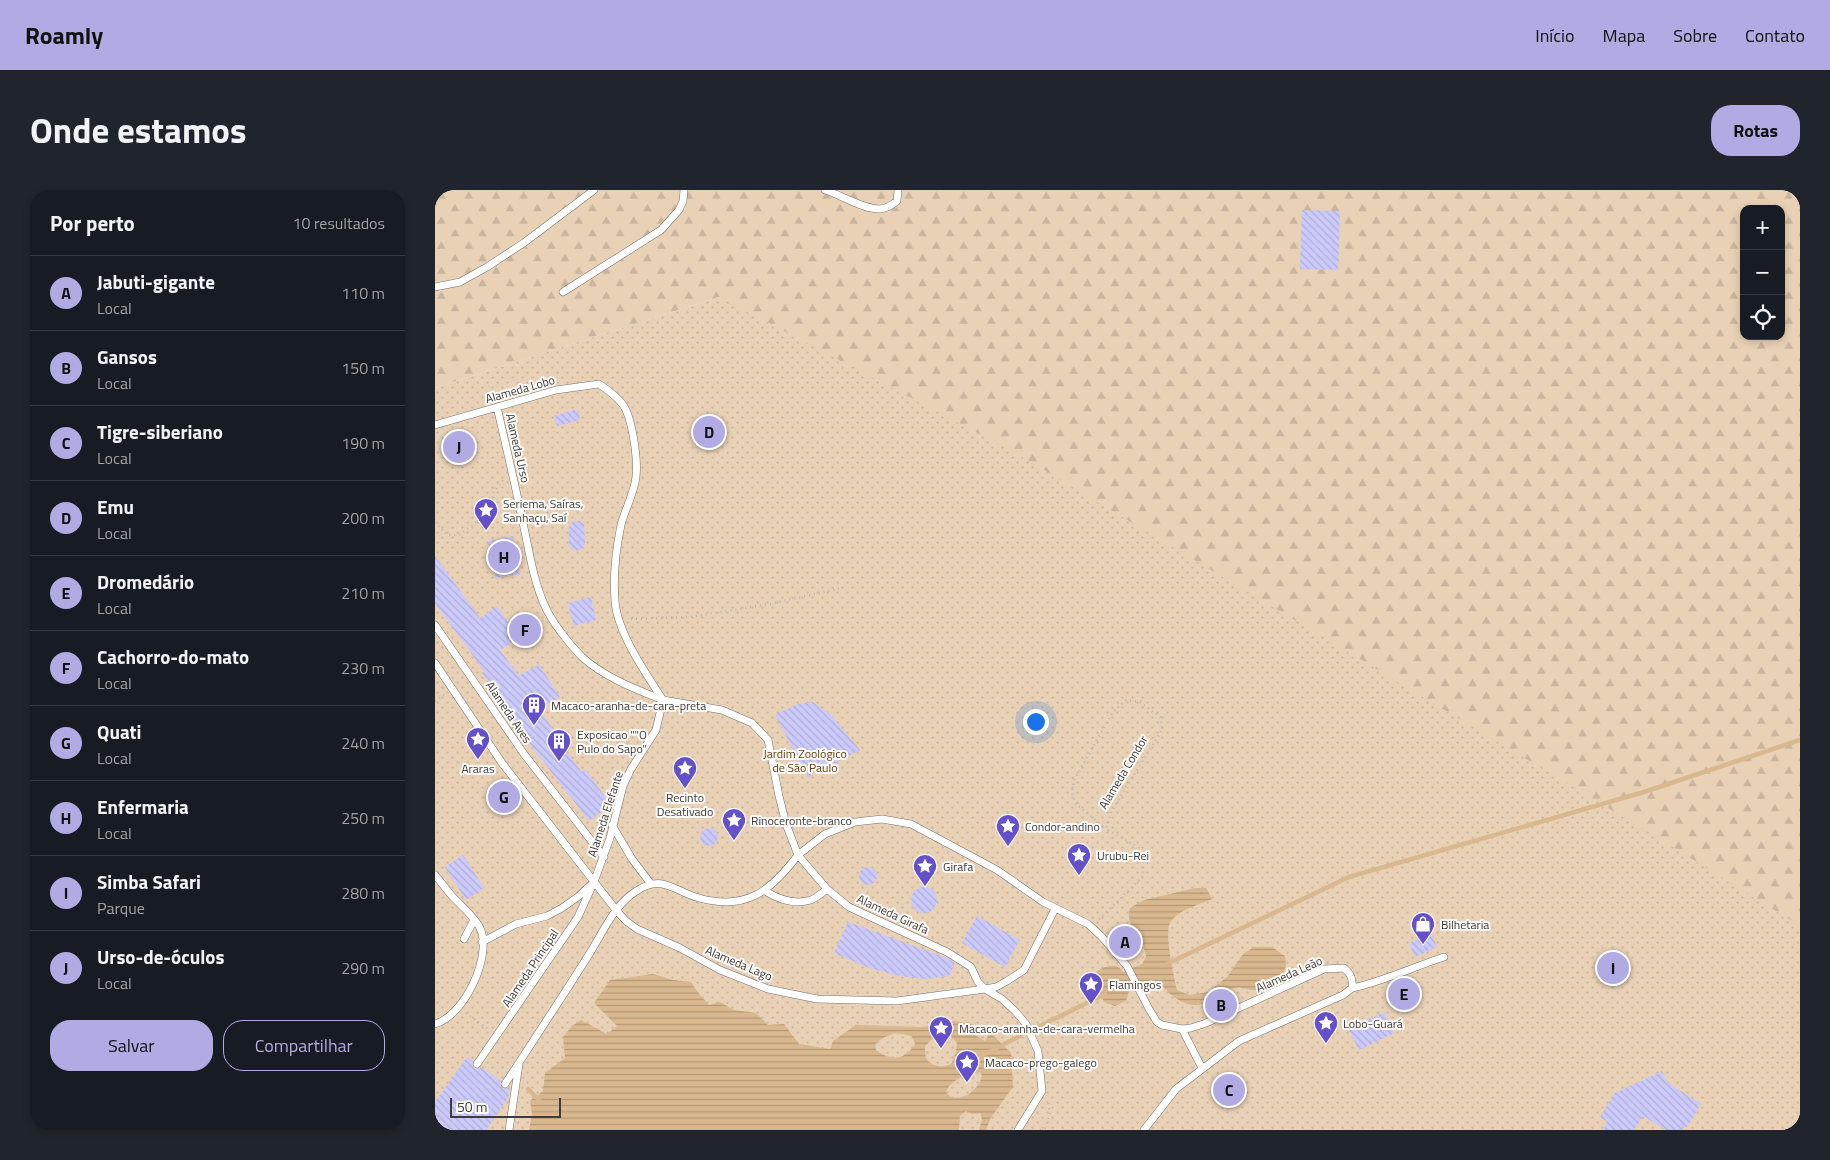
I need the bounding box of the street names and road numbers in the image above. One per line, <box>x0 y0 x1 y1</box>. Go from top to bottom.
street label: Alameda Lobo <box>483 370 557 408</box>
street label: Alameda Urso <box>501 411 535 485</box>
street label: Alameda Aves <box>481 677 537 747</box>
street label: Alameda Condor <box>1093 732 1153 812</box>
street label: Alameda Elefante <box>582 769 628 859</box>
street label: Alameda Girafa <box>854 889 932 939</box>
street label: Alameda Principal <box>497 925 563 1011</box>
street label: Alameda Lago <box>702 940 776 986</box>
street label: Alameda Leão <box>1253 951 1325 997</box>

